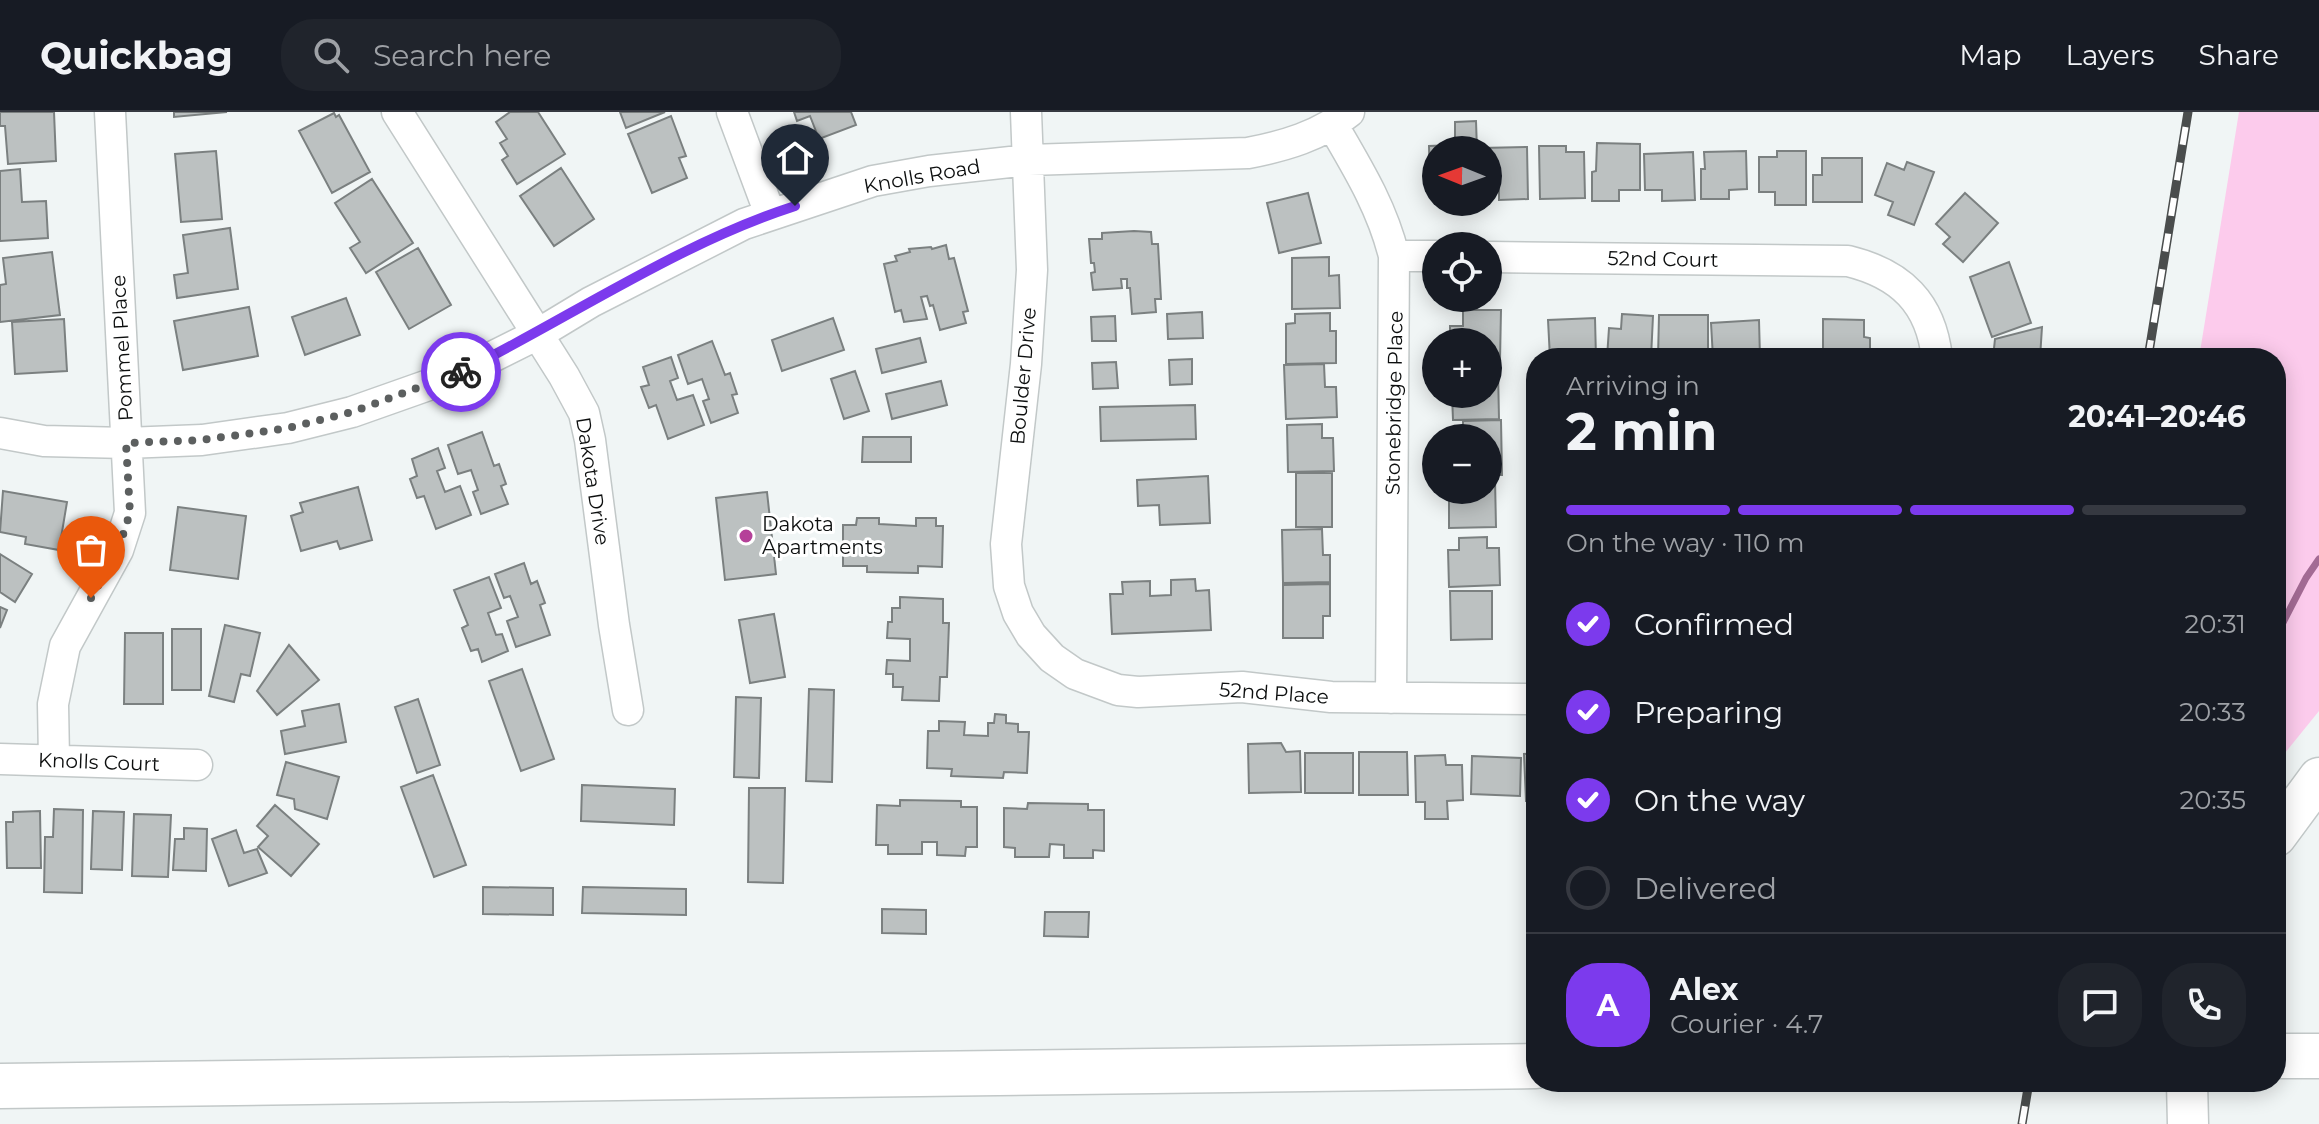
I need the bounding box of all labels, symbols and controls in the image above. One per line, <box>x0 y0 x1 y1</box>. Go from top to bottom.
search box <box>281 19 841 91</box>
text: Quickbag <box>40 32 233 79</box>
icon: search <box>309 33 353 77</box>
text: Search here <box>373 37 551 74</box>
text: Map <box>1959 38 2022 72</box>
text: Layers <box>2066 38 2155 72</box>
text: Share <box>2199 38 2279 72</box>
pin <box>761 124 829 206</box>
icon: home <box>773 136 817 180</box>
north arrow <box>1422 136 1502 216</box>
map controls <box>1422 136 1502 504</box>
street label: Knolls Road <box>862 154 982 198</box>
button: locate <box>1422 232 1502 312</box>
street label: 52nd Court <box>1607 246 1719 272</box>
street label: Pommel Place <box>106 274 138 422</box>
street label: Boulder Drive <box>1005 306 1041 446</box>
street label: Stonebridge Place <box>1380 311 1408 495</box>
button: + <box>1422 328 1502 408</box>
courier <box>421 332 501 412</box>
icon: bike <box>439 350 483 394</box>
text: Arriving in <box>1566 370 1700 402</box>
text: 20:41–20:46 <box>2068 398 2246 435</box>
text: 2 min <box>1566 400 1718 463</box>
street label: Dakota Drive <box>571 415 615 547</box>
button: − <box>1422 424 1502 504</box>
place label: Dakota Apartments <box>762 512 883 559</box>
pin <box>57 516 125 598</box>
marker: Dakota Apartments <box>737 527 755 545</box>
text: On the way · 110 m <box>1566 527 1805 559</box>
icon: bag <box>69 528 113 572</box>
icon: check <box>1566 602 1610 646</box>
text: Confirmed <box>1634 606 1794 643</box>
text: 20:31 <box>2185 608 2246 640</box>
street label: 52nd Place <box>1218 677 1330 709</box>
icon: check <box>1566 690 1610 734</box>
text: Preparing <box>1634 694 1783 731</box>
text: 20:33 <box>2179 696 2246 728</box>
street label: Knolls Court <box>38 748 160 776</box>
icon: check <box>1566 778 1610 822</box>
text: On the way <box>1634 782 1805 819</box>
text: 20:35 <box>2179 784 2246 816</box>
text: Delivered <box>1634 870 1777 907</box>
button: chat <box>2058 963 2142 1047</box>
button: phone <box>2162 963 2246 1047</box>
text: Alex <box>1670 971 1738 1008</box>
text: A <box>1597 987 1619 1024</box>
text: Courier · 4.7 <box>1670 1008 1823 1040</box>

